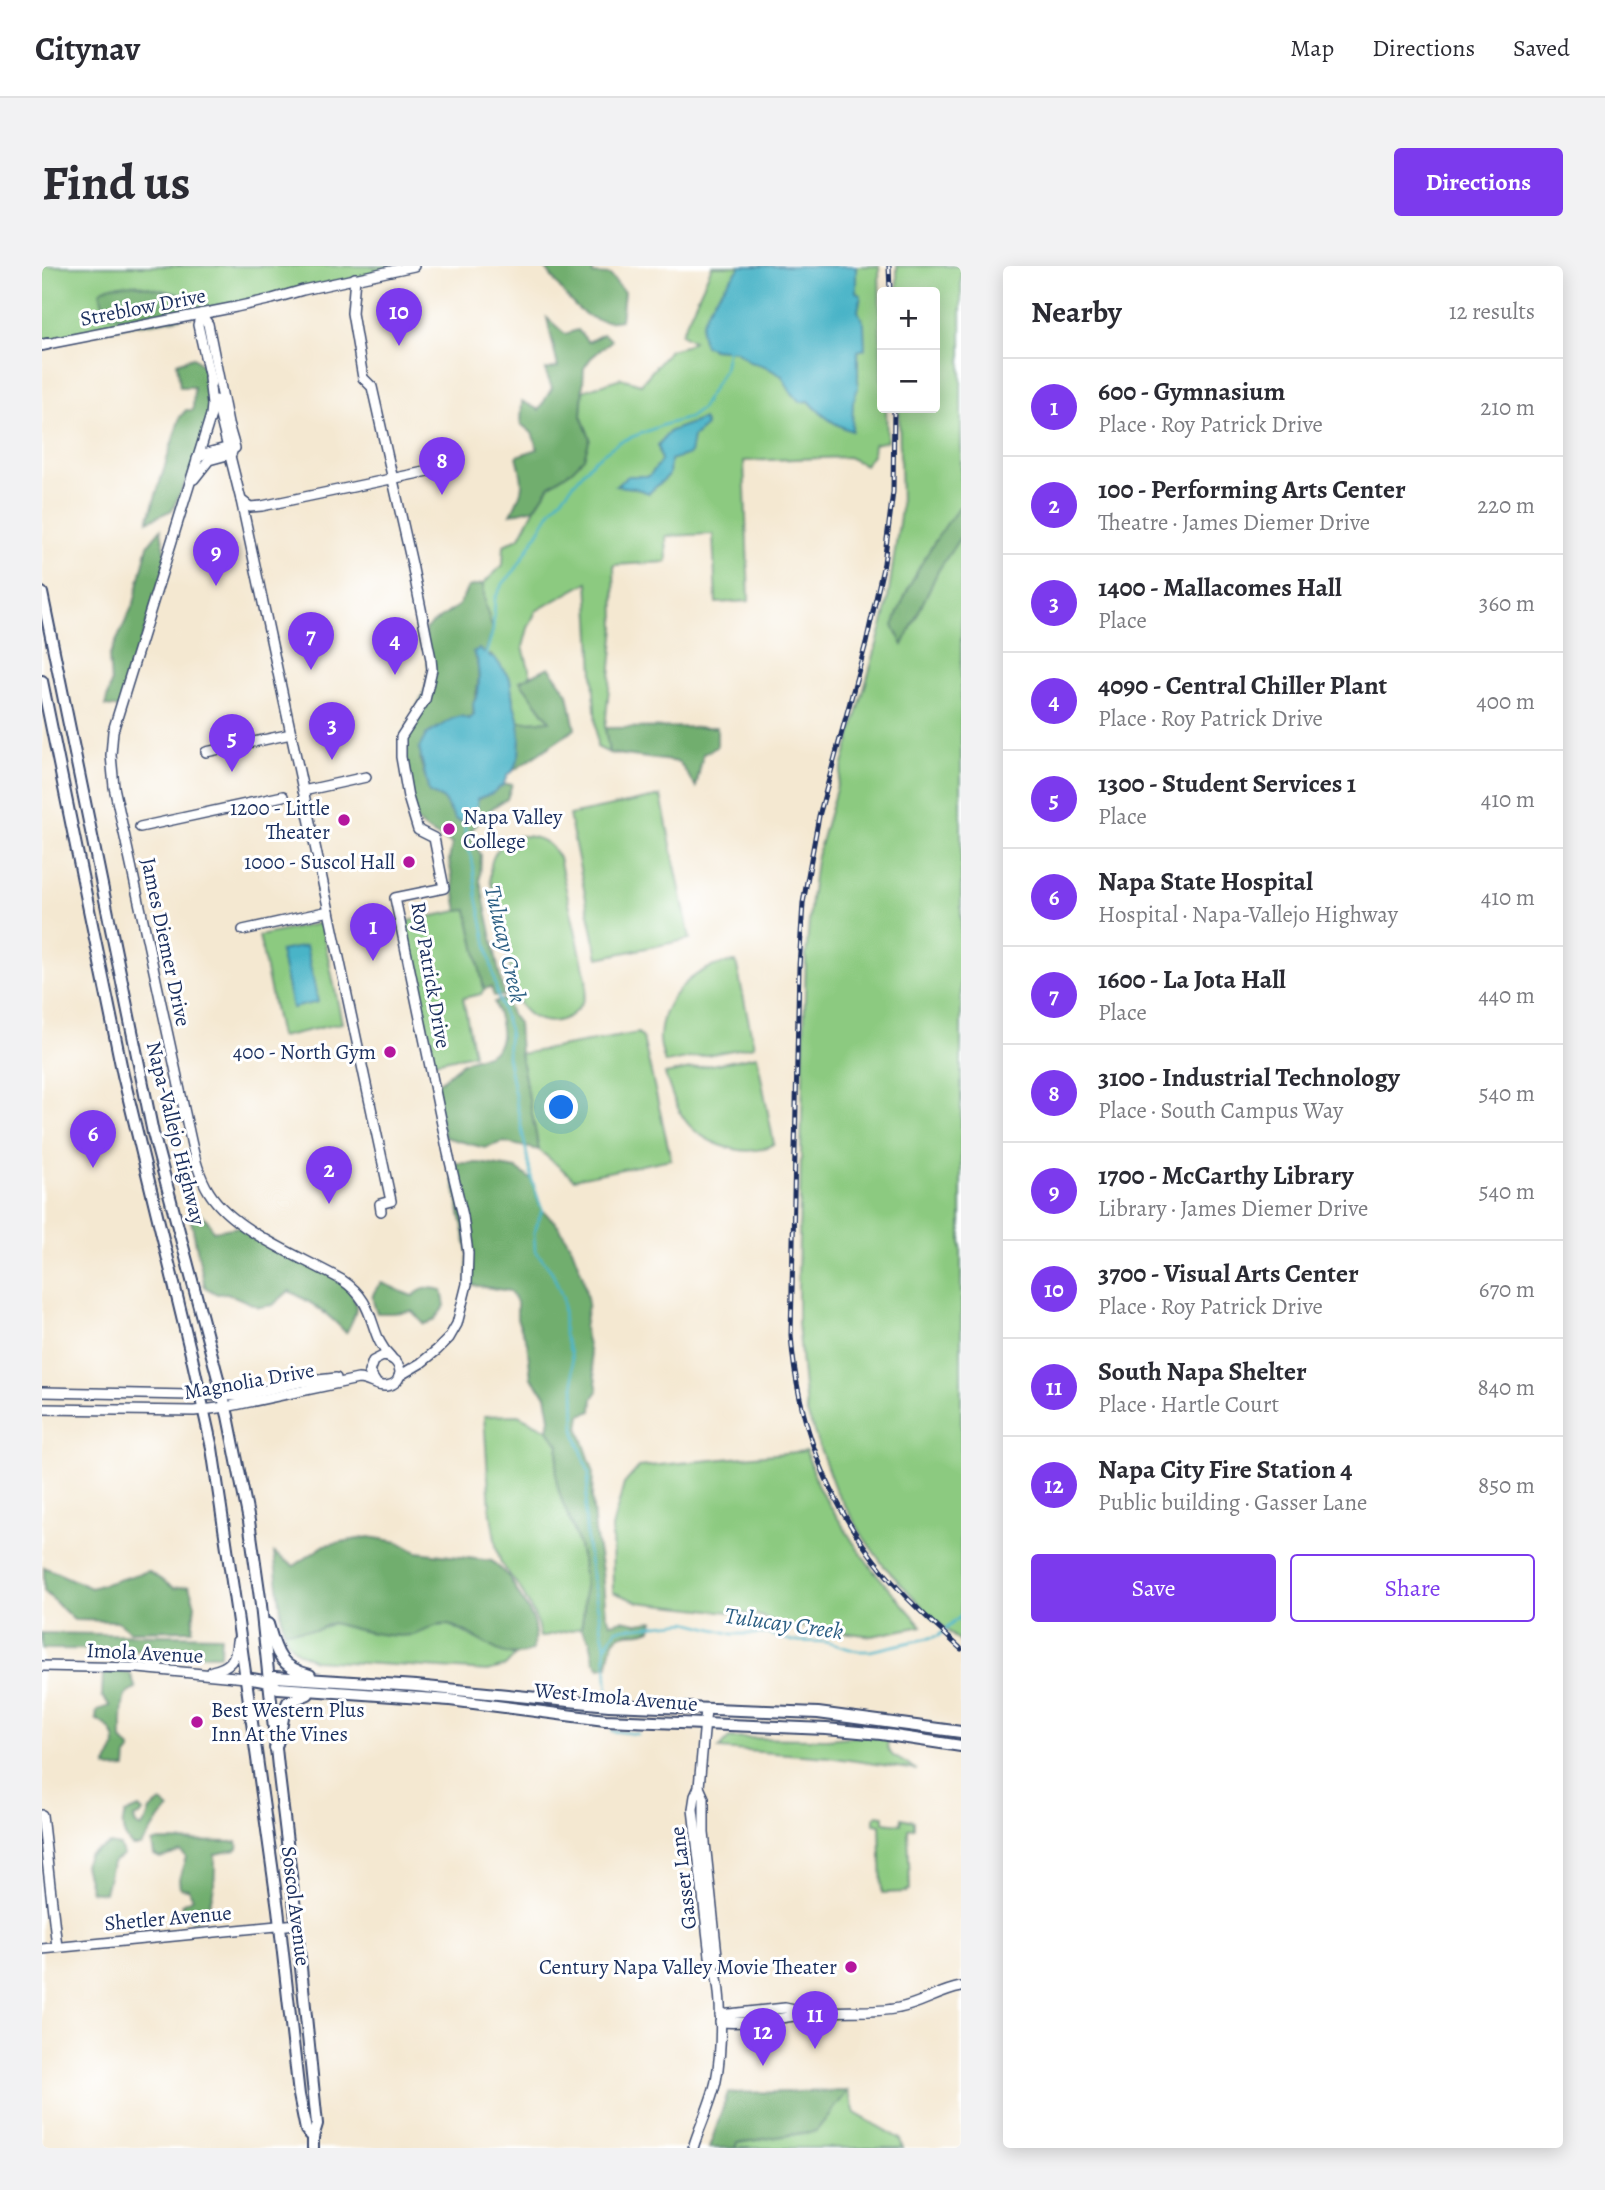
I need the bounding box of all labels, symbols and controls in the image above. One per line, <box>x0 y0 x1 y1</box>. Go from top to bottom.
text: Citynav <box>35 26 140 71</box>
text: Map <box>1290 32 1334 64</box>
text: Directions <box>1372 32 1475 64</box>
text: Saved <box>1513 32 1570 64</box>
button: Directions <box>1394 148 1563 216</box>
text: Find us <box>42 149 190 216</box>
street label: Streblow Drive <box>78 281 208 333</box>
map controls <box>877 287 940 413</box>
button: + <box>877 287 940 350</box>
pin: 10 <box>376 288 422 346</box>
text: Nearby <box>1031 292 1122 332</box>
text: 12 results <box>1449 296 1535 327</box>
button: − <box>877 350 940 413</box>
text: 600 - Gymnasium <box>1098 374 1285 409</box>
text: 1 <box>1050 392 1058 423</box>
text: 210 m <box>1480 392 1535 423</box>
text: Place · Roy Patrick Drive <box>1098 409 1323 440</box>
pin: 8 <box>419 437 465 495</box>
text: 100 - Performing Arts Center <box>1098 472 1406 507</box>
text: 2 <box>1048 490 1060 521</box>
text: 220 m <box>1477 490 1535 521</box>
text: Theatre · James Diemer Drive <box>1098 507 1370 538</box>
pin: 9 <box>193 528 239 586</box>
text: 1400 - Mallacomes Hall <box>1098 570 1342 605</box>
text: 3 <box>1049 588 1059 619</box>
text: 360 m <box>1479 588 1535 619</box>
text: Place <box>1098 605 1147 636</box>
pin: 7 <box>288 612 334 670</box>
pin: 4 <box>372 617 418 675</box>
text: 4090 - Central Chiller Plant <box>1098 668 1387 703</box>
text: 4 <box>1049 686 1059 717</box>
text: 400 m <box>1476 686 1535 717</box>
pin: 3 <box>309 702 355 760</box>
text: Place · Roy Patrick Drive <box>1098 703 1323 734</box>
pin: 5 <box>209 714 255 772</box>
text: 1300 - Student Services 1 <box>1098 766 1356 801</box>
text: 5 <box>1049 784 1059 815</box>
text: 410 m <box>1481 784 1535 815</box>
place label: 1200 - Little Theater <box>230 794 330 846</box>
text: Place <box>1098 801 1147 832</box>
place label: Napa Valley College <box>463 803 563 855</box>
marker: 1200 - Little Theater <box>336 812 352 828</box>
marker: Napa Valley College <box>441 821 457 837</box>
place label: 1000 - Suscol Hall <box>244 848 395 876</box>
marker: 1000 - Suscol Hall <box>401 854 417 870</box>
street label: James Diemer Drive <box>134 855 198 1029</box>
text: Napa State Hospital <box>1098 864 1313 899</box>
water label: Tulucay Creek <box>477 882 534 1006</box>
text: 6 <box>1049 882 1059 913</box>
text: 410 m <box>1481 882 1535 913</box>
text: Hospital · Napa-Vallejo Highway <box>1098 899 1398 930</box>
street label: Roy Patrick Drive <box>404 900 458 1050</box>
pin: 1 <box>350 903 396 961</box>
text: 1600 - La Jota Hall <box>1098 962 1286 997</box>
text: 7 <box>1049 980 1059 1011</box>
text: 440 m <box>1478 980 1535 1011</box>
text: Place <box>1098 997 1147 1028</box>
street label: Napa-Vallejo Highway <box>140 1038 212 1228</box>
place label: 400 - North Gym <box>233 1038 376 1066</box>
marker: 400 - North Gym <box>382 1044 398 1060</box>
text: 3100 - Industrial Technology <box>1098 1060 1400 1095</box>
text: 8 <box>1048 1078 1060 1109</box>
text: 540 m <box>1479 1078 1535 1109</box>
your location <box>544 1090 578 1124</box>
text: Place · South Campus Way <box>1098 1095 1343 1126</box>
pin: 6 <box>70 1110 116 1168</box>
pin: 2 <box>306 1146 352 1204</box>
text: 1700 - McCarthy Library <box>1098 1158 1353 1193</box>
text: 9 <box>1049 1176 1059 1207</box>
text: 540 m <box>1479 1176 1535 1207</box>
text: Library · James Diemer Drive <box>1098 1193 1368 1224</box>
text: 3700 - Visual Arts Center <box>1098 1256 1359 1291</box>
text: 10 <box>1044 1274 1064 1305</box>
text: 670 m <box>1479 1274 1535 1305</box>
text: Place · Roy Patrick Drive <box>1098 1291 1323 1322</box>
text: South Napa Shelter <box>1098 1354 1307 1389</box>
street label: Magnolia Drive <box>182 1356 316 1406</box>
text: 11 <box>1046 1372 1062 1403</box>
text: 840 m <box>1477 1372 1535 1403</box>
text: Place · Hartle Court <box>1098 1389 1279 1420</box>
text: Napa City Fire Station 4 <box>1098 1452 1353 1487</box>
text: 12 <box>1044 1470 1064 1501</box>
text: 850 m <box>1478 1470 1535 1501</box>
text: Public building · Gasser Lane <box>1098 1487 1367 1518</box>
button: Save <box>1031 1554 1276 1622</box>
button: Share <box>1290 1554 1535 1622</box>
water label: Tulucay Creek <box>723 1600 845 1647</box>
street label: Imola Avenue <box>86 1636 204 1670</box>
street label: West Imola Avenue <box>532 1676 699 1718</box>
place label: Best Western Plus Inn At the Vines <box>211 1696 365 1748</box>
marker: Best Western Plus Inn At the Vines <box>189 1714 205 1730</box>
street label: Gasser Lane <box>663 1825 703 1931</box>
street label: Soscol Avenue <box>275 1845 317 1967</box>
street label: Shetler Avenue <box>103 1898 233 1938</box>
place label: Century Napa Valley Movie Theater <box>539 1953 837 1981</box>
marker: Century Napa Valley Movie Theater <box>843 1959 859 1975</box>
pin: 11 <box>792 1991 838 2049</box>
pin: 12 <box>740 2008 786 2066</box>

